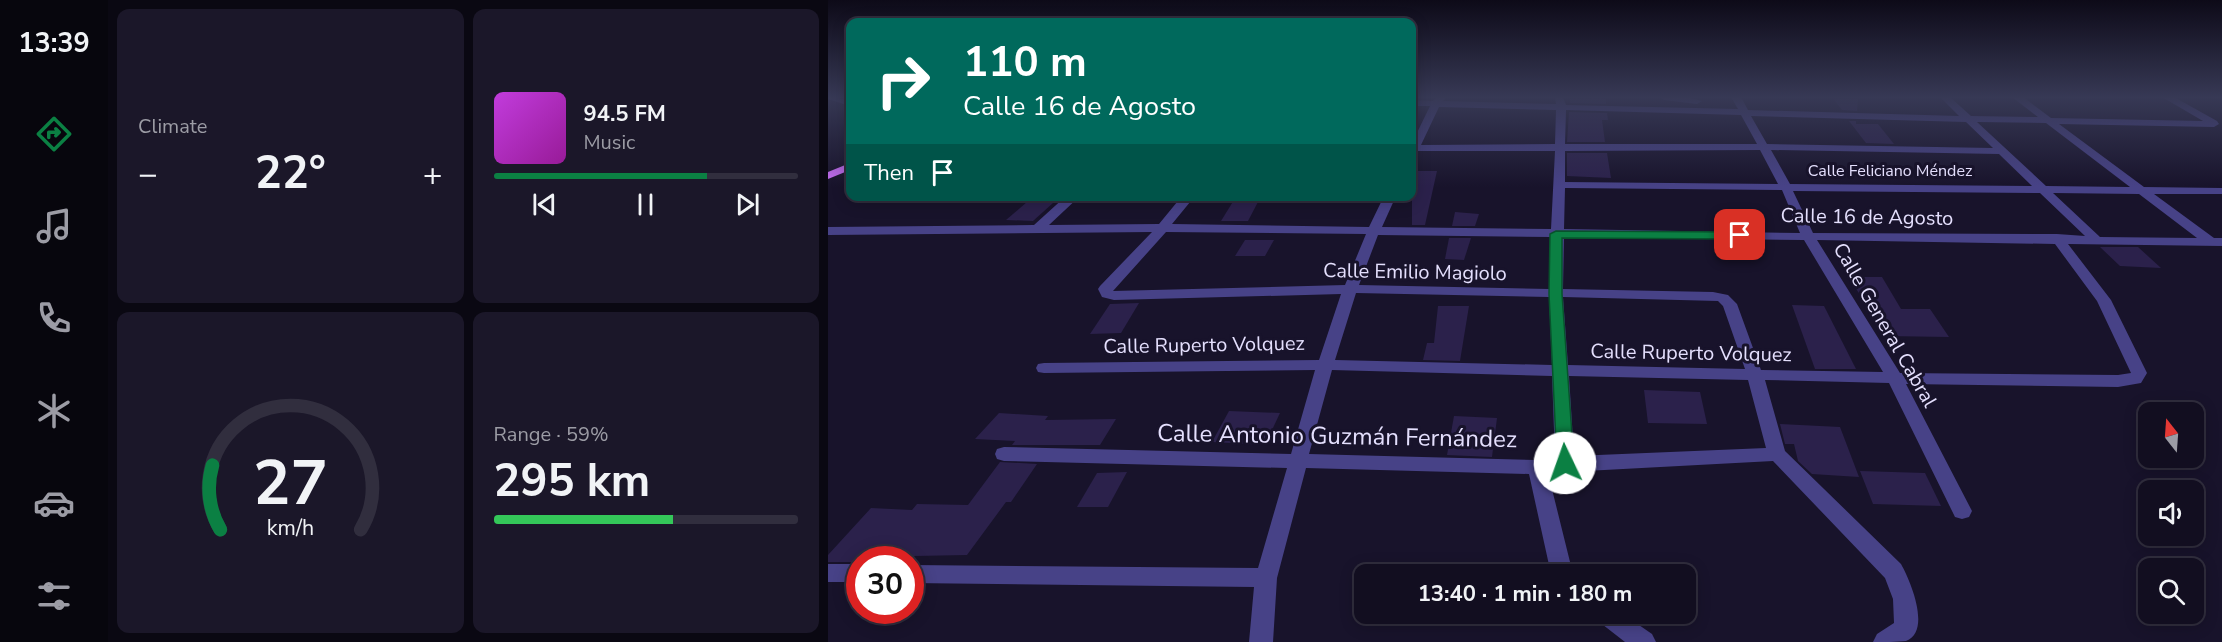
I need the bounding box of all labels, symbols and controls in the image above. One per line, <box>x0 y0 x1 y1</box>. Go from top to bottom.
text: 13:39 <box>18 25 90 62</box>
text: 110 m <box>963 34 1087 91</box>
icon: right <box>864 42 942 120</box>
text: Calle 16 de Agosto <box>963 88 1196 125</box>
text: 94.5 FM <box>584 99 666 129</box>
icon: directions <box>33 113 75 155</box>
text: Climate <box>138 113 207 140</box>
text: Music <box>584 129 635 156</box>
text: 22° <box>255 143 326 204</box>
text: − <box>138 152 158 197</box>
text: + <box>423 152 443 197</box>
icon: arrive <box>926 156 959 189</box>
text: Then <box>864 158 914 188</box>
street label: Calle Feliciano Méndez <box>1808 160 1972 182</box>
icon: previous <box>528 188 561 221</box>
icon: pause <box>629 188 662 221</box>
icon: next <box>731 188 764 221</box>
street label: Calle 16 de Agosto <box>1780 202 1954 232</box>
icon: music <box>33 205 75 247</box>
pin <box>1714 209 1765 260</box>
icon: arrive <box>1723 218 1756 251</box>
street label: Calle General Cabral <box>1827 238 1943 412</box>
street label: Calle Emilio Magiolo <box>1323 257 1507 287</box>
icon: phone <box>33 297 75 339</box>
street label: Calle Ruperto Volquez <box>1103 330 1305 360</box>
street label: Calle Ruperto Volquez <box>1590 338 1792 368</box>
icon: climate <box>33 390 75 432</box>
north arrow <box>2138 402 2204 468</box>
map controls <box>2138 402 2204 624</box>
street label: Calle Antonio Guzmán Fernández <box>1157 417 1517 455</box>
text: Range · 59% <box>494 421 609 448</box>
position arrow <box>1533 431 1597 495</box>
text: 27 <box>253 441 328 526</box>
text: 295 km <box>494 451 650 512</box>
button: sound <box>2138 480 2204 546</box>
icon: car <box>33 482 75 524</box>
text: km/h <box>267 513 314 543</box>
speed limit sign: 30 <box>846 546 924 624</box>
button: search <box>2138 558 2204 624</box>
icon: filters <box>33 575 75 617</box>
text: 13:40 · 1 min · 180 m <box>1418 579 1632 609</box>

